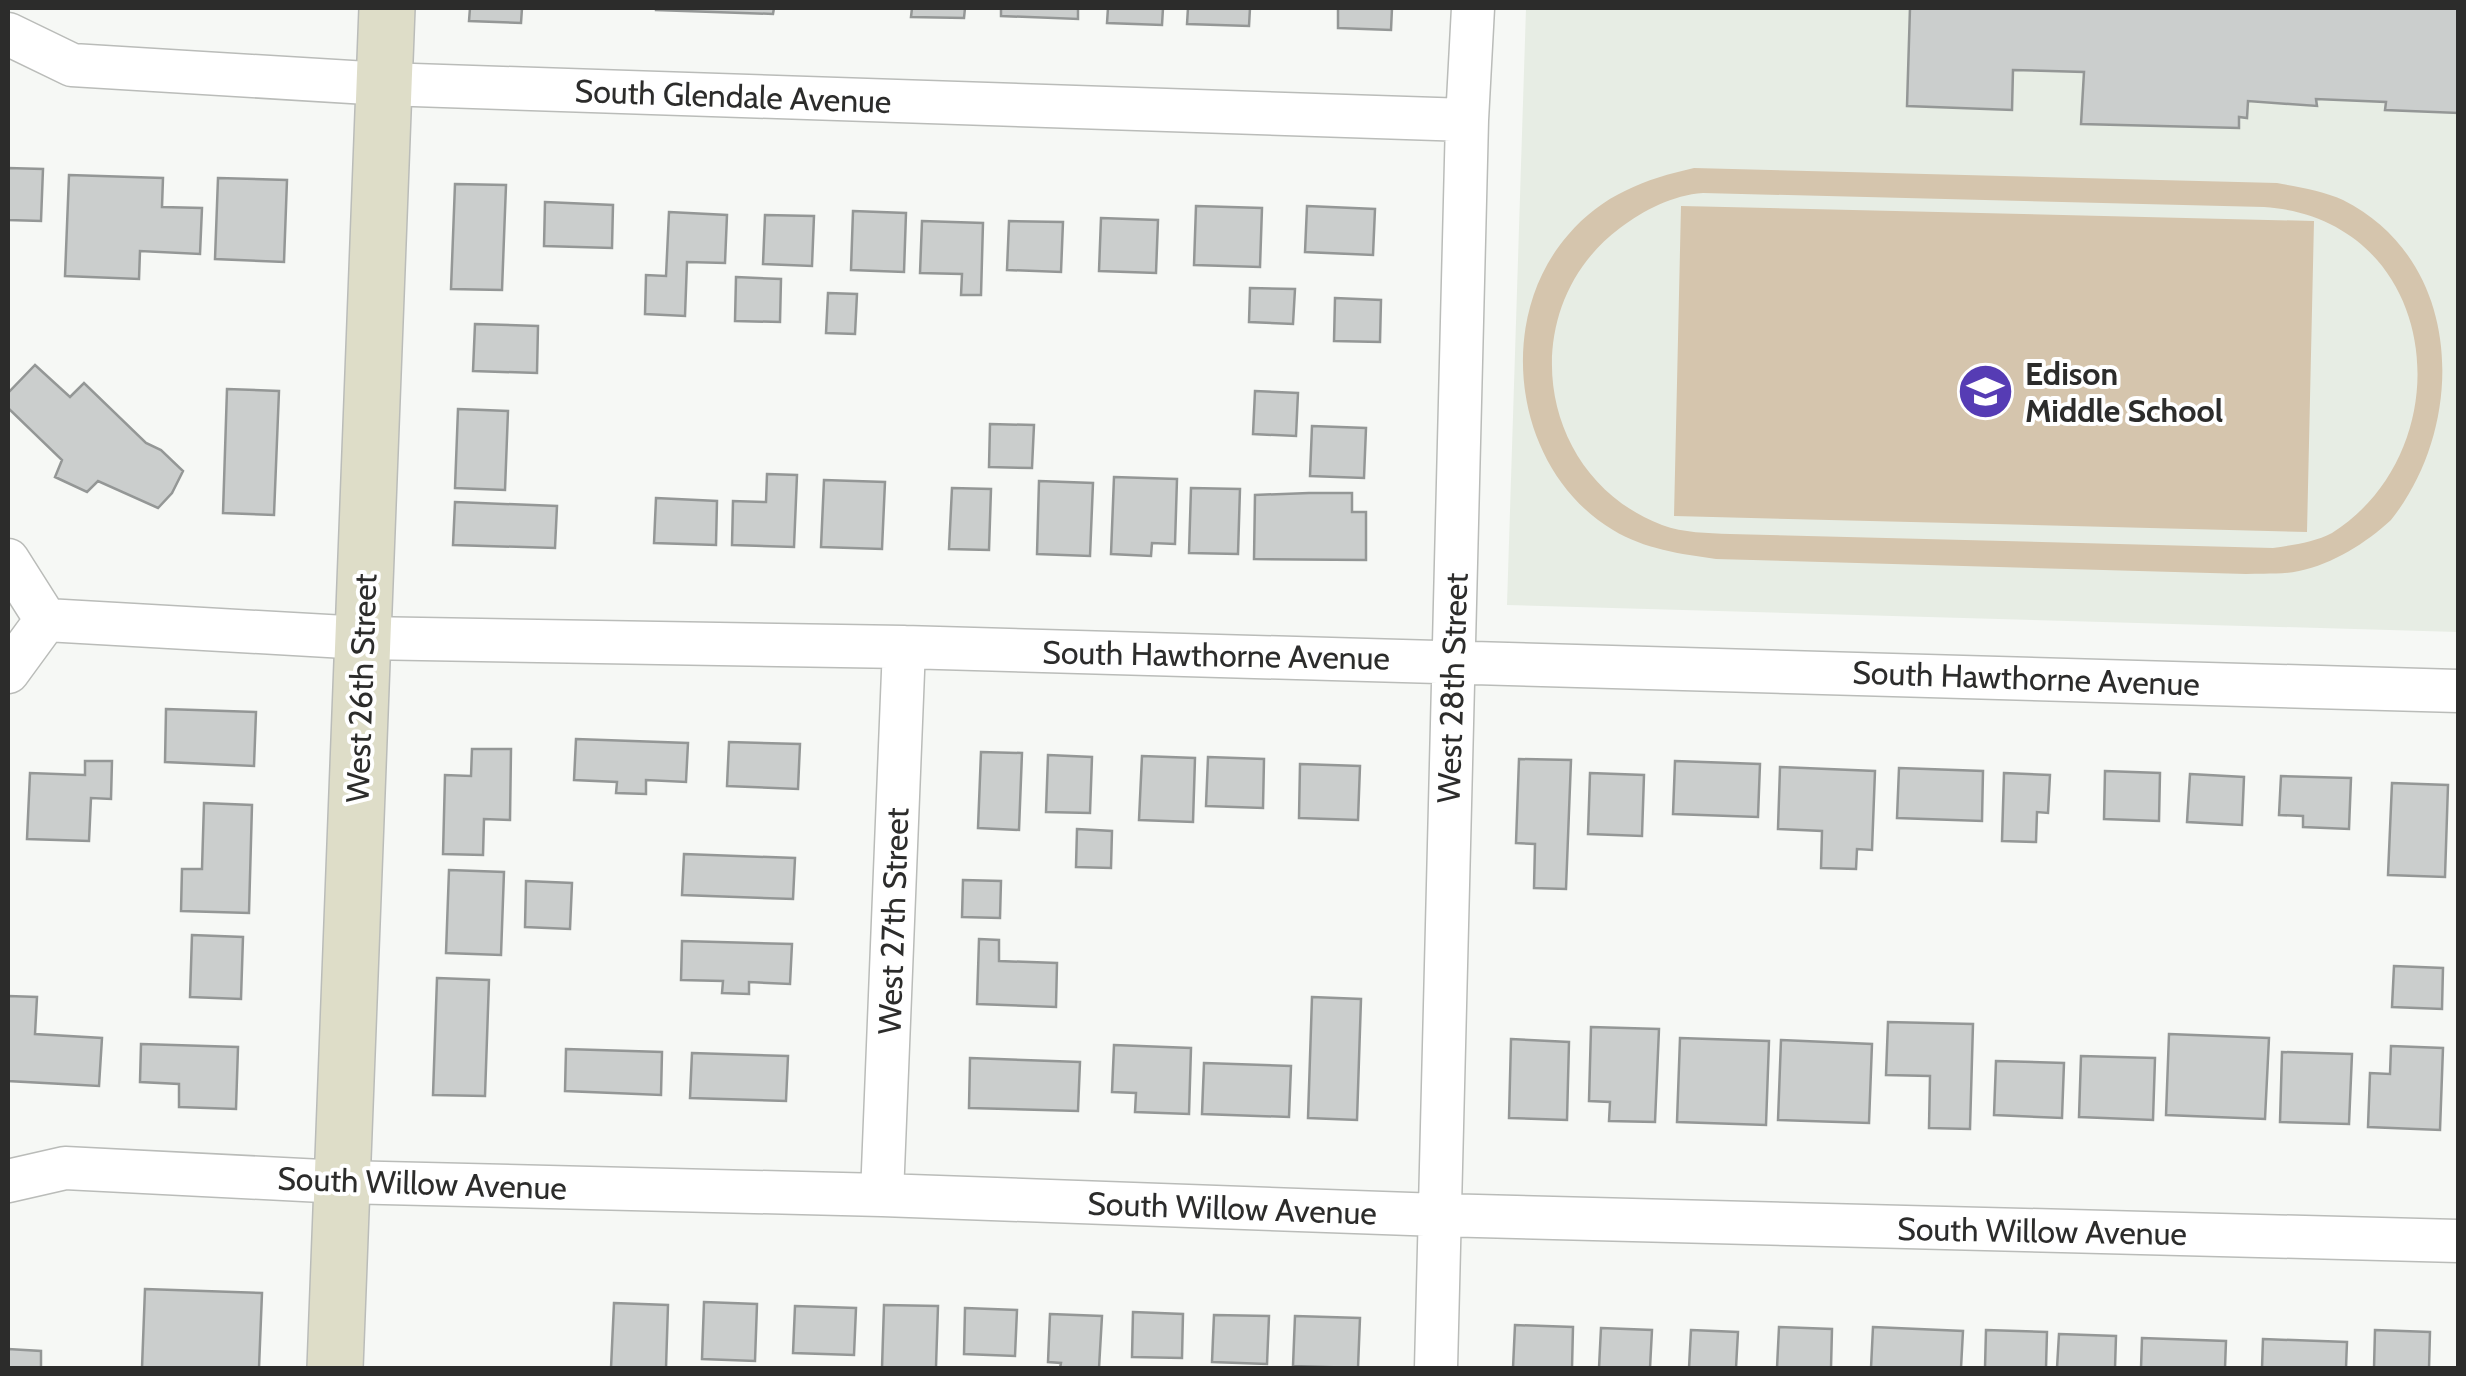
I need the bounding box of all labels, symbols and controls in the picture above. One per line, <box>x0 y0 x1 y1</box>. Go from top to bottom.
street label: South Glendale Avenue <box>574 71 892 121</box>
place label: Edison Middle School <box>2025 354 2223 430</box>
school or university icon: Edison Middle School <box>1956 361 2016 421</box>
street label: West 28th Street <box>1428 572 1476 804</box>
street label: West 26th Street <box>338 573 384 803</box>
street label: South Hawthorne Avenue <box>1042 632 1390 678</box>
street label: South Hawthorne Avenue <box>1852 652 2200 704</box>
street label: West 27th Street <box>870 807 916 1035</box>
street label: South Willow Avenue <box>277 1158 567 1208</box>
street label: South Willow Avenue <box>1087 1183 1377 1233</box>
street label: South Willow Avenue <box>1897 1209 2187 1253</box>

